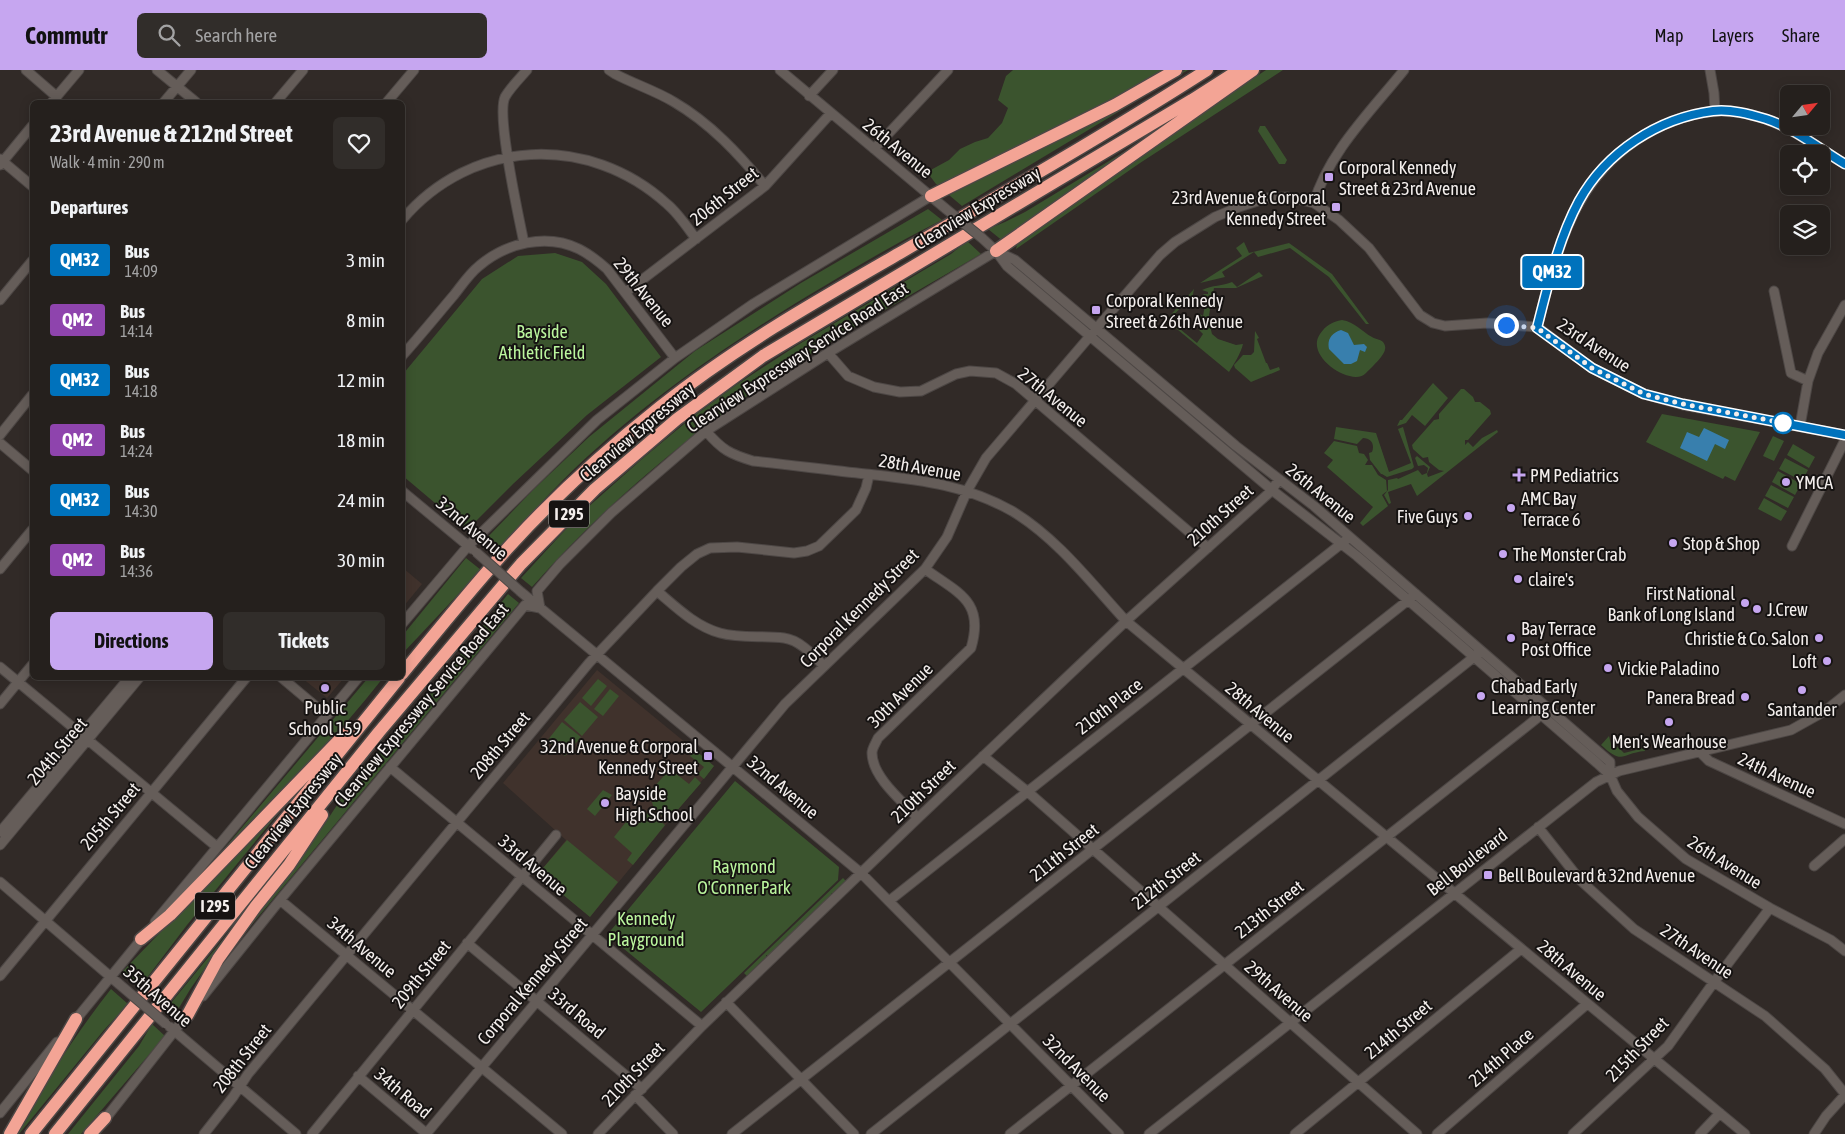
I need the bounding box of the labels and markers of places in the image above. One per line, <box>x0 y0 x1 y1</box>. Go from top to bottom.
place label: Corporal Kennedy Street & 23rd Avenue <box>1339 157 1476 199</box>
marker: Corporal Kennedy Street & 23rd Avenue <box>1323 171 1335 183</box>
place label: 23rd Avenue & Corporal Kennedy Street <box>1172 187 1326 229</box>
marker: 23rd Avenue & Corporal Kennedy Street <box>1330 201 1342 213</box>
place label: Corporal Kennedy Street & 26th Avenue <box>1106 290 1243 332</box>
marker: Corporal Kennedy Street & 26th Avenue <box>1090 304 1102 316</box>
unlabelled marker <box>1772 412 1794 434</box>
place label: PM Pediatrics <box>1530 465 1619 486</box>
marker: PM Pediatrics <box>1512 468 1526 482</box>
place label: YMCA <box>1796 472 1833 493</box>
marker: YMCA <box>1780 476 1792 488</box>
place label: AMC Bay Terrace 6 <box>1521 488 1580 530</box>
marker: AMC Bay Terrace 6 <box>1505 502 1517 514</box>
place label: Five Guys <box>1397 506 1458 527</box>
marker: Five Guys <box>1462 510 1474 522</box>
place label: Stop & Shop <box>1683 533 1760 554</box>
marker: Stop & Shop <box>1667 537 1679 549</box>
place label: The Monster Crab <box>1513 544 1626 565</box>
marker: The Monster Crab <box>1497 548 1509 560</box>
place label: claire's <box>1528 569 1574 590</box>
marker: claire's <box>1512 573 1524 585</box>
place label: First National Bank of Long Island <box>1607 583 1735 625</box>
marker: First National Bank of Long Island <box>1739 597 1751 609</box>
place label: J.Crew <box>1767 599 1808 620</box>
marker: J.Crew <box>1751 603 1763 615</box>
place label: Bay Terrace Post Office <box>1521 618 1596 660</box>
place label: Christie & Co. Salon <box>1685 628 1809 649</box>
marker: Bay Terrace Post Office <box>1505 632 1517 644</box>
marker: Christie & Co. Salon <box>1813 632 1825 644</box>
place label: Loft <box>1791 651 1817 672</box>
marker: Loft <box>1821 655 1833 667</box>
place label: Vickie Paladino <box>1618 658 1720 679</box>
marker: Vickie Paladino <box>1602 662 1614 674</box>
place label: Chabad Early Learning Center <box>1491 676 1596 718</box>
marker: Public School 159 <box>319 682 331 694</box>
marker: Santander <box>1796 684 1808 696</box>
place label: Panera Bread <box>1647 687 1735 708</box>
marker: Chabad Early Learning Center <box>1475 690 1487 702</box>
marker: Panera Bread <box>1739 691 1751 703</box>
place label: Public School 159 <box>289 697 361 739</box>
place label: Santander <box>1768 699 1837 720</box>
marker: Men's Wearhouse <box>1663 716 1675 728</box>
place label: Men's Wearhouse <box>1611 731 1727 752</box>
place label: 32nd Avenue & Corporal Kennedy Street <box>540 736 698 778</box>
marker: 32nd Avenue & Corporal Kennedy Street <box>702 750 714 762</box>
place label: Bayside High School <box>615 783 693 825</box>
marker: Bayside High School <box>599 797 611 809</box>
place label: Bell Boulevard & 32nd Avenue <box>1498 865 1695 886</box>
marker: Bell Boulevard & 32nd Avenue <box>1482 869 1494 881</box>

